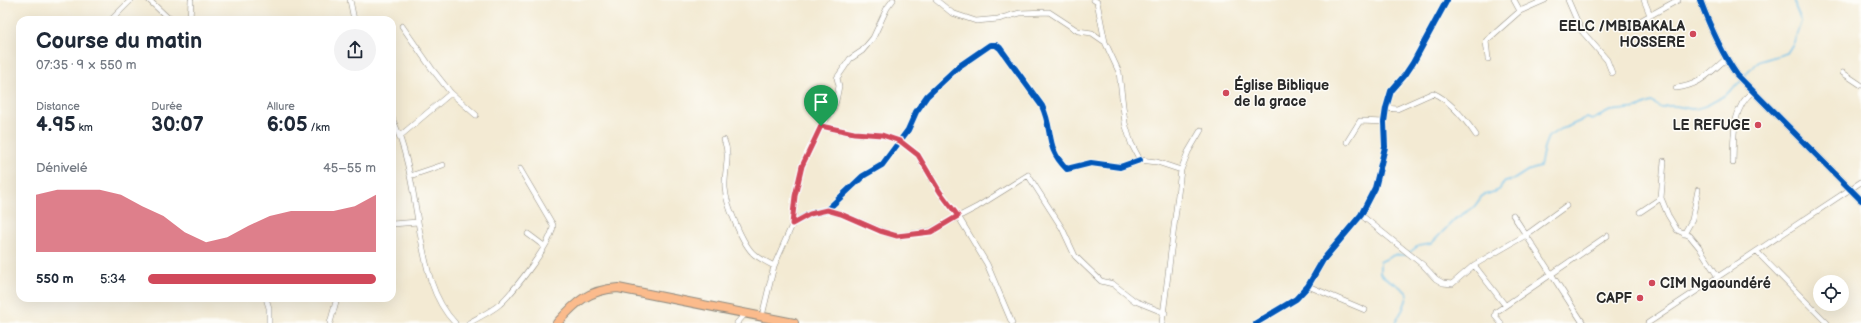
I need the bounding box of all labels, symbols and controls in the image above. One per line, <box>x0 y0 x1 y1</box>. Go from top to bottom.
place label: EELC /MBIBAKALA HOSSERE <box>1559 18 1685 51</box>
text: Course du matin <box>36 28 202 55</box>
button: share <box>334 29 376 71</box>
marker: EELC /MBIBAKALA HOSSERE <box>1688 29 1698 39</box>
text: 07:35 · 9 × 550 m <box>36 57 137 73</box>
place label: Église Biblique de la grace <box>1234 75 1329 110</box>
pin <box>804 85 838 126</box>
marker: Église Biblique de la grace <box>1221 88 1231 98</box>
icon: arrive <box>810 91 832 113</box>
text: Distance <box>36 100 80 113</box>
text: Durée <box>151 100 182 113</box>
text: Allure <box>267 100 295 113</box>
text: 4.95 <box>36 113 75 137</box>
text: 30:07 <box>151 113 204 137</box>
text: 6:05 <box>267 113 308 137</box>
place label: LE REFUGE <box>1673 117 1750 134</box>
marker: LE REFUGE <box>1753 120 1763 130</box>
text: km <box>75 121 93 134</box>
text: /km <box>308 121 330 134</box>
text: Dénivelé <box>36 160 87 176</box>
text: 45–55 m <box>323 160 376 176</box>
text: 550 m <box>36 271 74 287</box>
text: 5:34 <box>100 271 126 287</box>
place label: CIM Ngaoundéré <box>1660 275 1771 292</box>
map controls <box>1813 275 1849 311</box>
button: locate <box>1813 275 1849 311</box>
marker: CIM Ngaoundéré <box>1647 278 1657 288</box>
place label: CAPF <box>1596 290 1633 307</box>
marker: CAPF <box>1635 293 1645 303</box>

